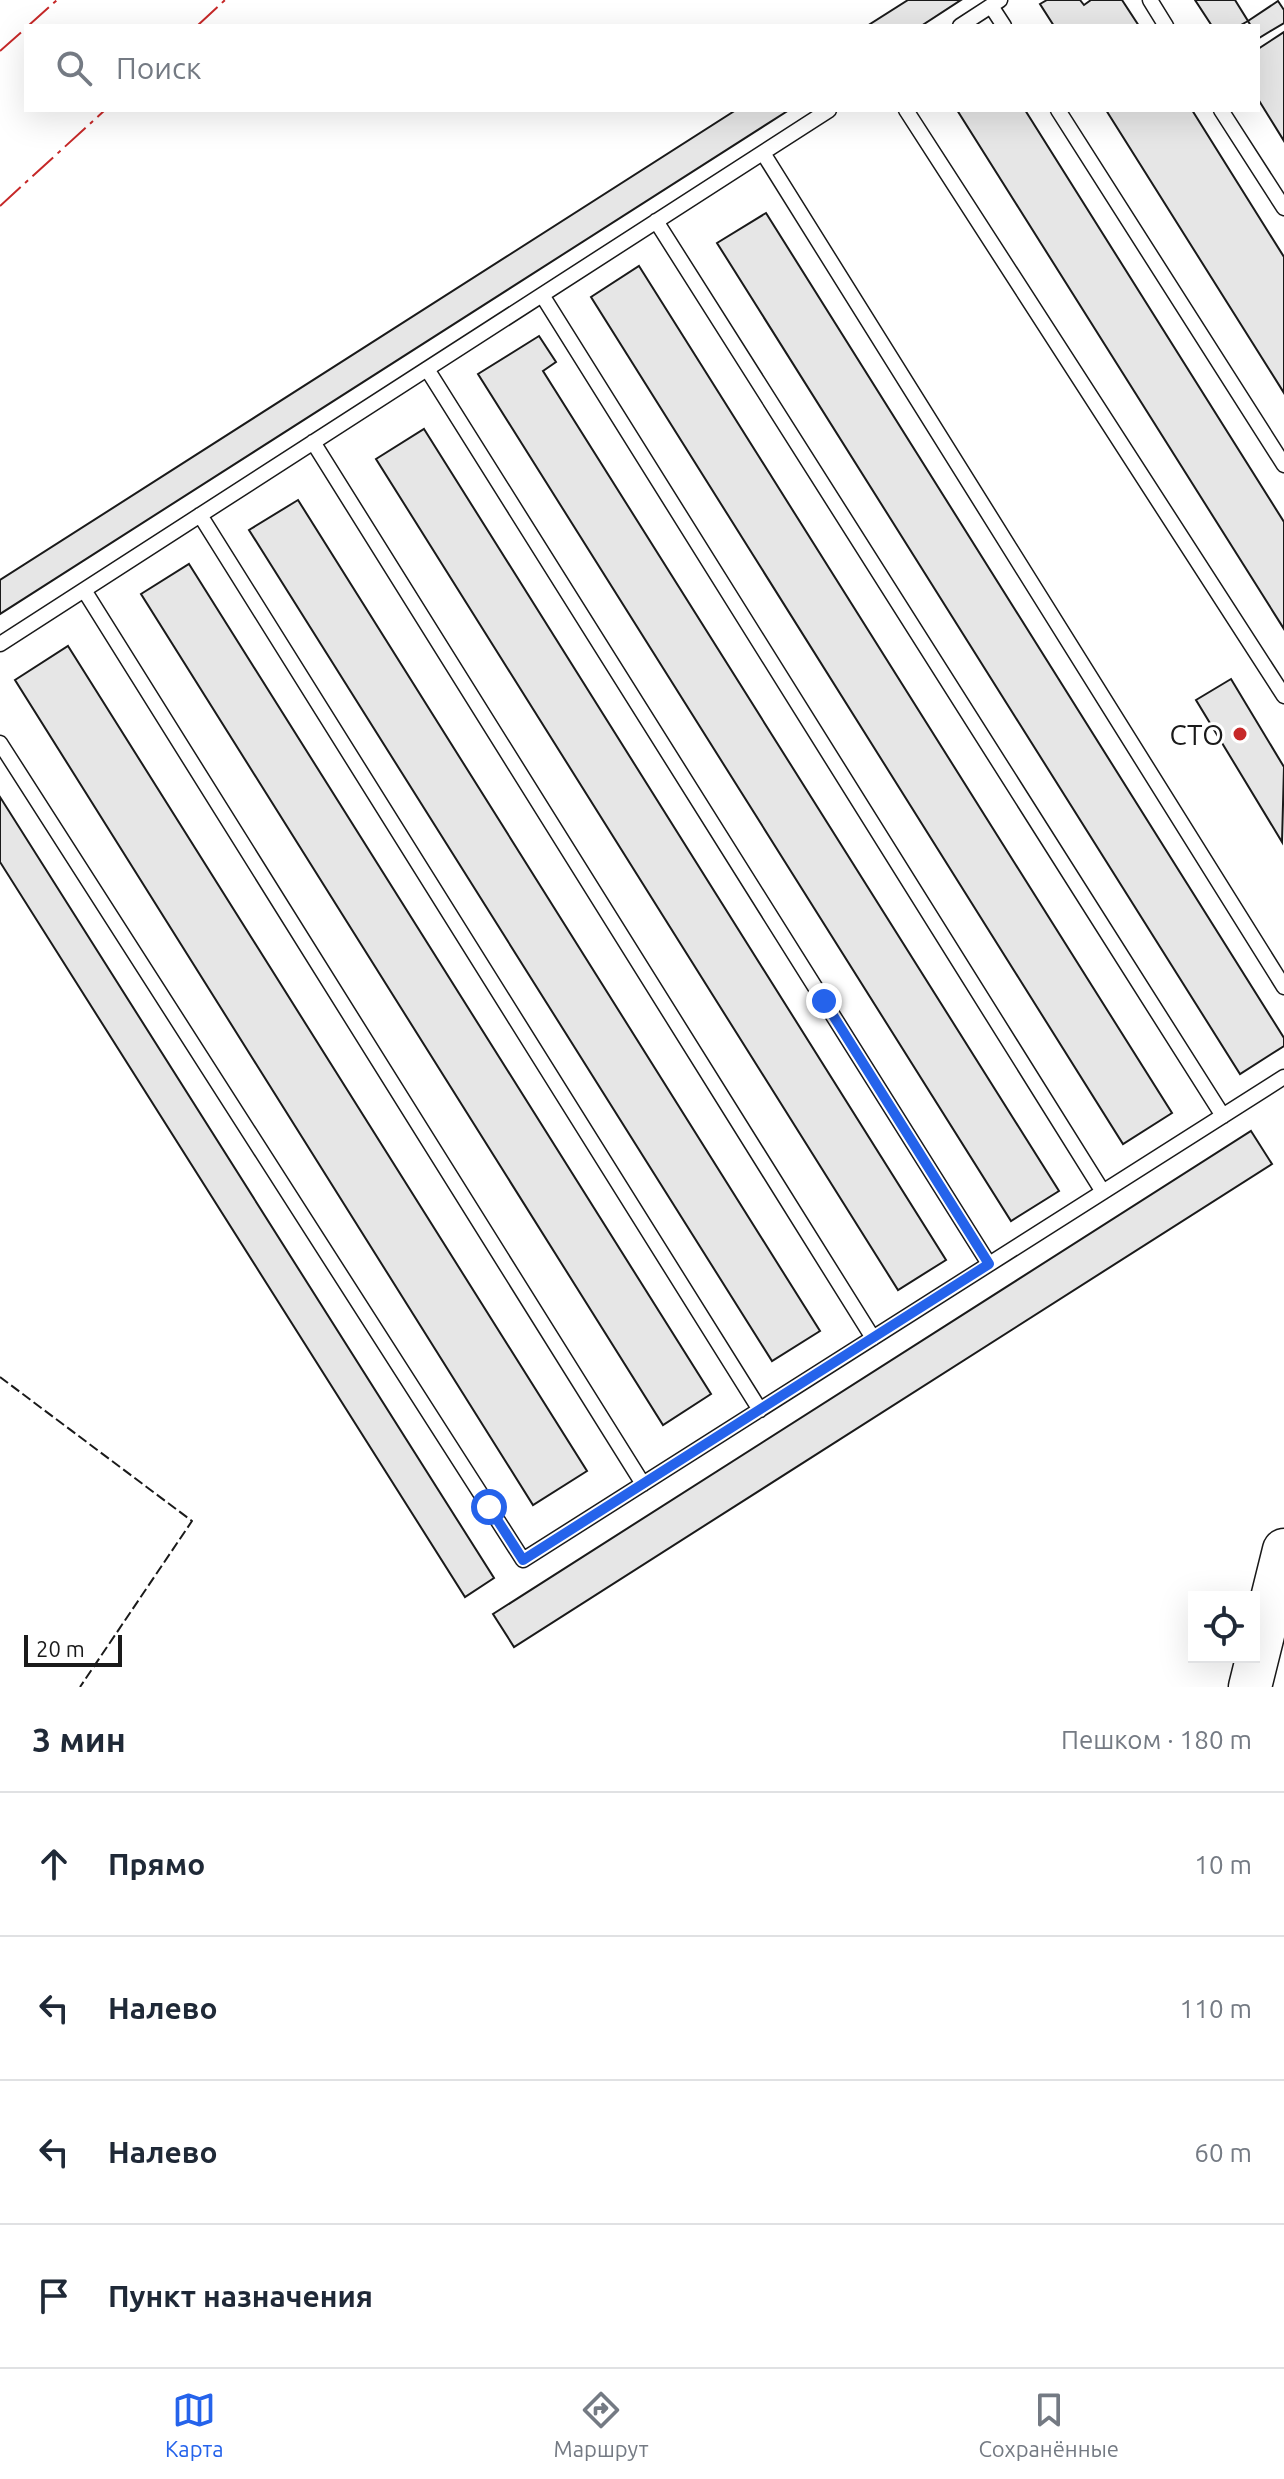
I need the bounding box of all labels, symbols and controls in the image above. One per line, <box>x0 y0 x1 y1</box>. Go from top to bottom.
search box <box>24 24 1260 112</box>
icon: search <box>52 46 96 90</box>
text: Поиск <box>116 51 201 85</box>
place label: СТО <box>1170 719 1224 750</box>
marker: СТО <box>1231 725 1249 743</box>
route end <box>806 983 842 1019</box>
route start <box>471 1489 507 1525</box>
map controls <box>1188 1591 1260 1663</box>
button: locate <box>1188 1591 1260 1663</box>
scale bar <box>24 1631 122 1667</box>
text: 20 m <box>36 1636 85 1661</box>
text: 3 мин <box>32 1720 126 1758</box>
text: Пешком · 180 m <box>1061 1725 1252 1754</box>
icon: ahead <box>32 1842 76 1886</box>
text: Прямо <box>108 1847 205 1881</box>
text: 10 m <box>1194 1850 1252 1879</box>
icon: left <box>32 1986 76 2030</box>
text: Налево <box>108 1991 218 2025</box>
text: 110 m <box>1180 1994 1252 2023</box>
icon: left <box>32 2130 76 2174</box>
text: Налево <box>108 2135 218 2169</box>
text: 60 m <box>1194 2138 1252 2167</box>
icon: arrive <box>32 2274 76 2318</box>
text: Пункт назначения <box>108 2279 373 2313</box>
tab: Карта <box>165 2388 224 2461</box>
tab: Маршрут <box>554 2388 648 2461</box>
tab: Сохранённые <box>978 2388 1119 2461</box>

